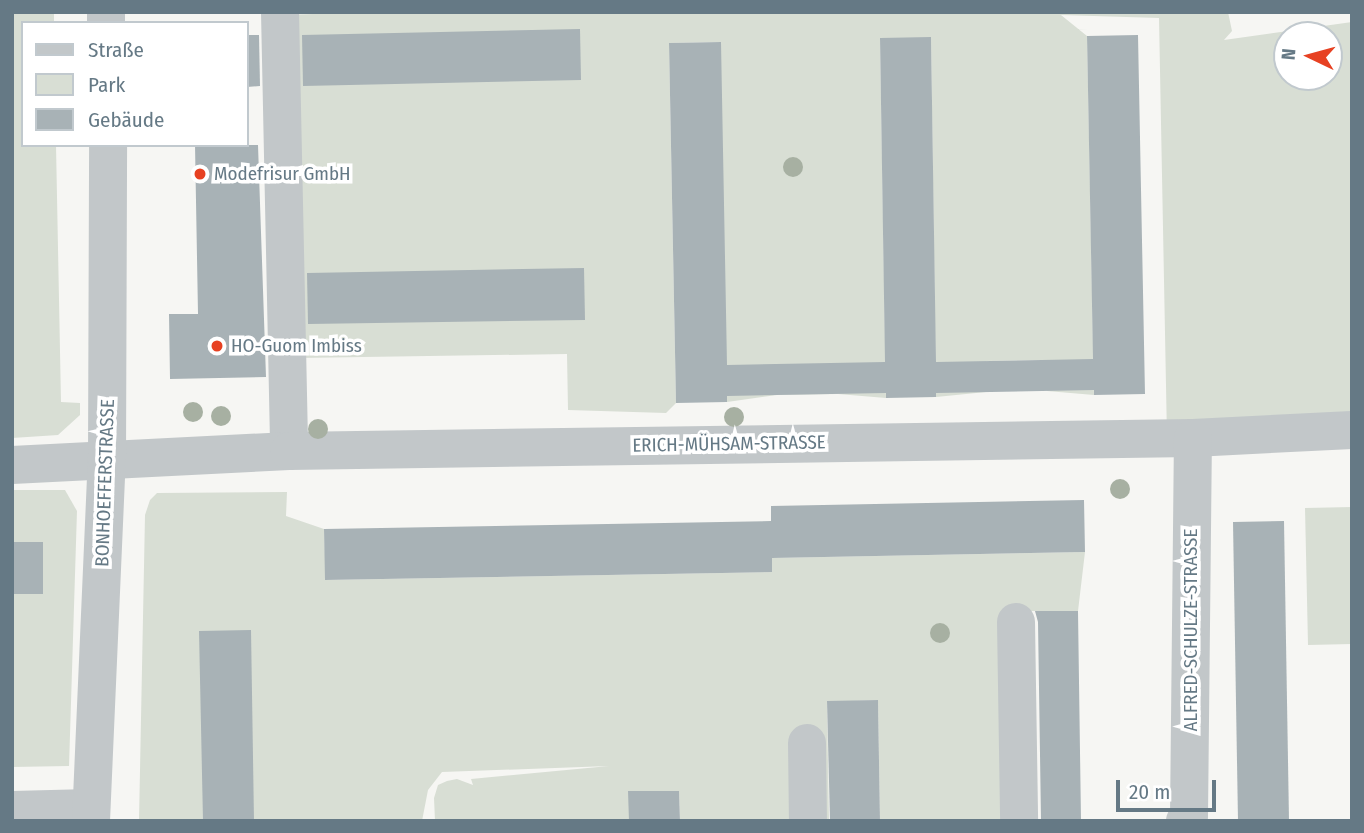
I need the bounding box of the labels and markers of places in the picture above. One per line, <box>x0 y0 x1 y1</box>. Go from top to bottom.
place label: Modefrisur GmbH <box>214 163 351 185</box>
marker: Modefrisur GmbH <box>192 166 208 182</box>
place label: HO-Guom Imbiss <box>231 335 362 357</box>
marker: HO-Guom Imbiss <box>209 338 225 354</box>

